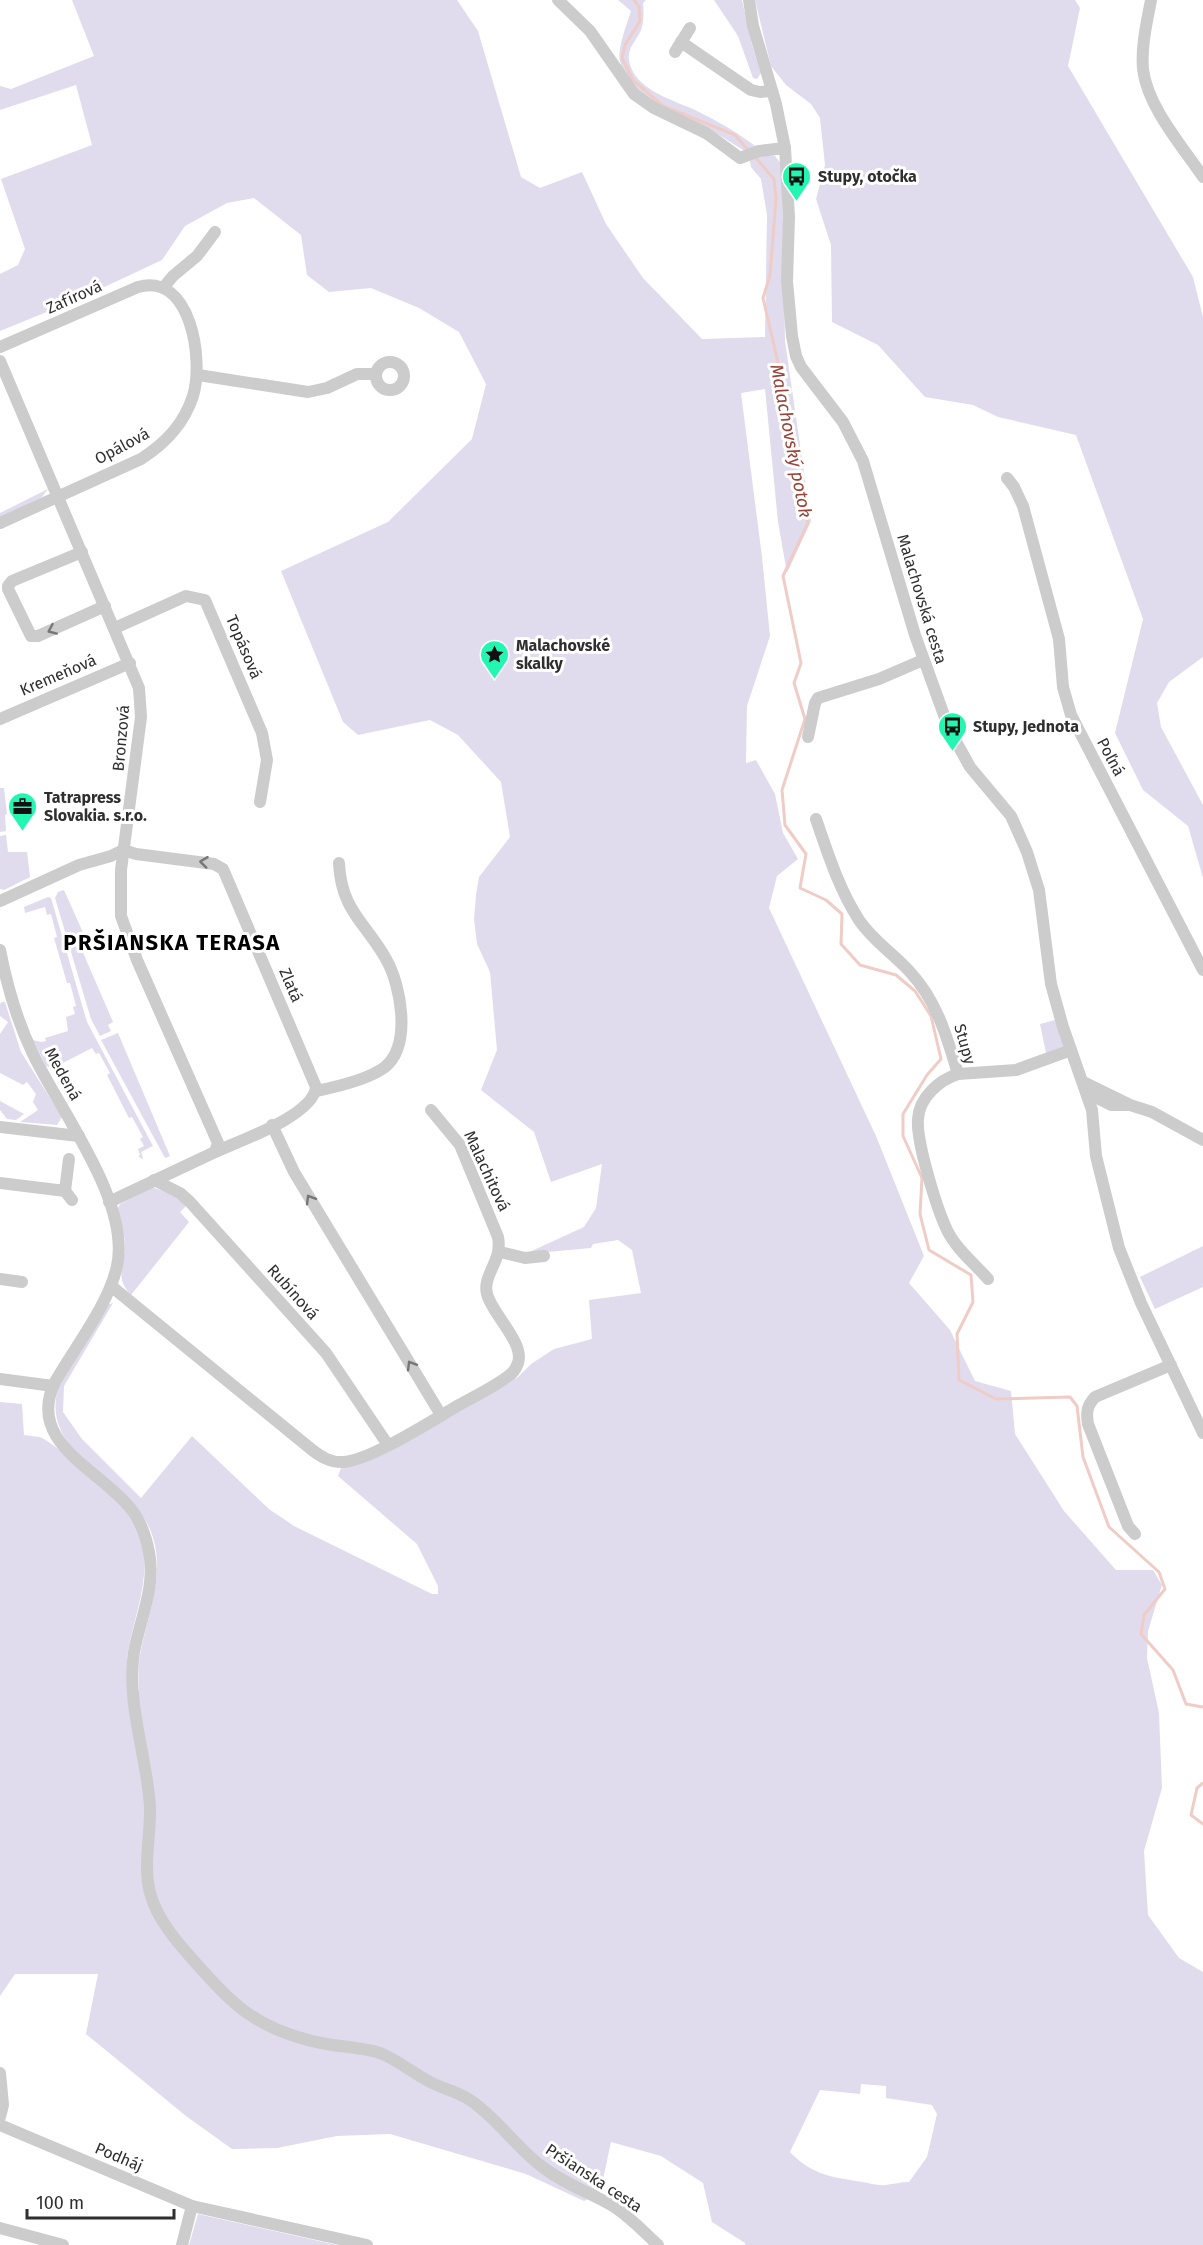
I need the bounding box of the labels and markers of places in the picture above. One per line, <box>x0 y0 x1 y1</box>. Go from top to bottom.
bus stop icon: Stupy, otočka <box>781 160 813 202</box>
place label: Stupy, otočka <box>818 167 917 186</box>
place label: Malachovské skalky <box>516 636 610 673</box>
place icon: Malachovské skalky <box>479 638 511 680</box>
bus stop icon: Stupy, Jednota <box>936 710 968 752</box>
place label: Stupy, Jednota <box>973 717 1079 736</box>
place label: Tatrapress Slovakia. s.r.o. <box>44 788 147 825</box>
office icon: Tatrapress Slovakia. s.r.o. <box>7 790 39 832</box>

